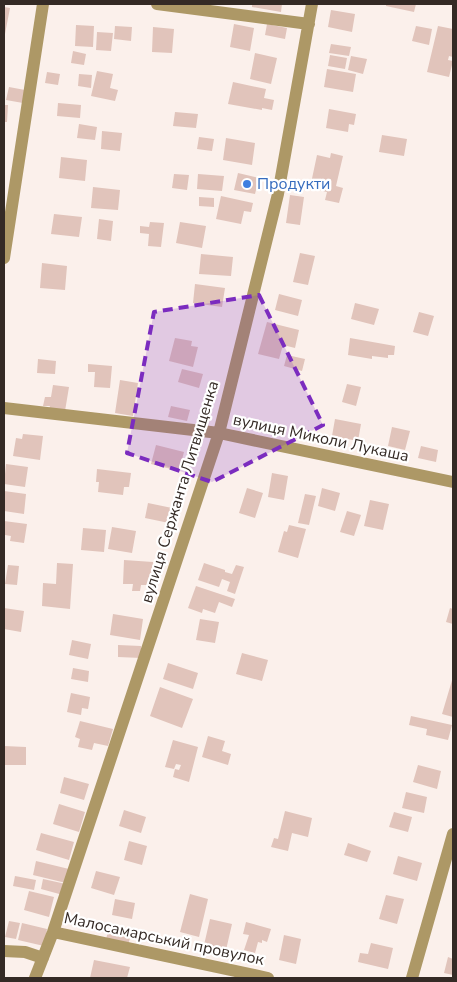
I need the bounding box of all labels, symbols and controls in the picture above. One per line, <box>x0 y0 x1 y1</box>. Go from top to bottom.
place label: Продукти <box>257 173 330 195</box>
marker: Продукти <box>241 178 253 190</box>
street label: вулиця Сержанта Литвищенка <box>136 378 224 606</box>
street label: вулиця Миколи Лукаша <box>231 409 411 467</box>
street label: Малосамарський провулок <box>62 907 267 971</box>

